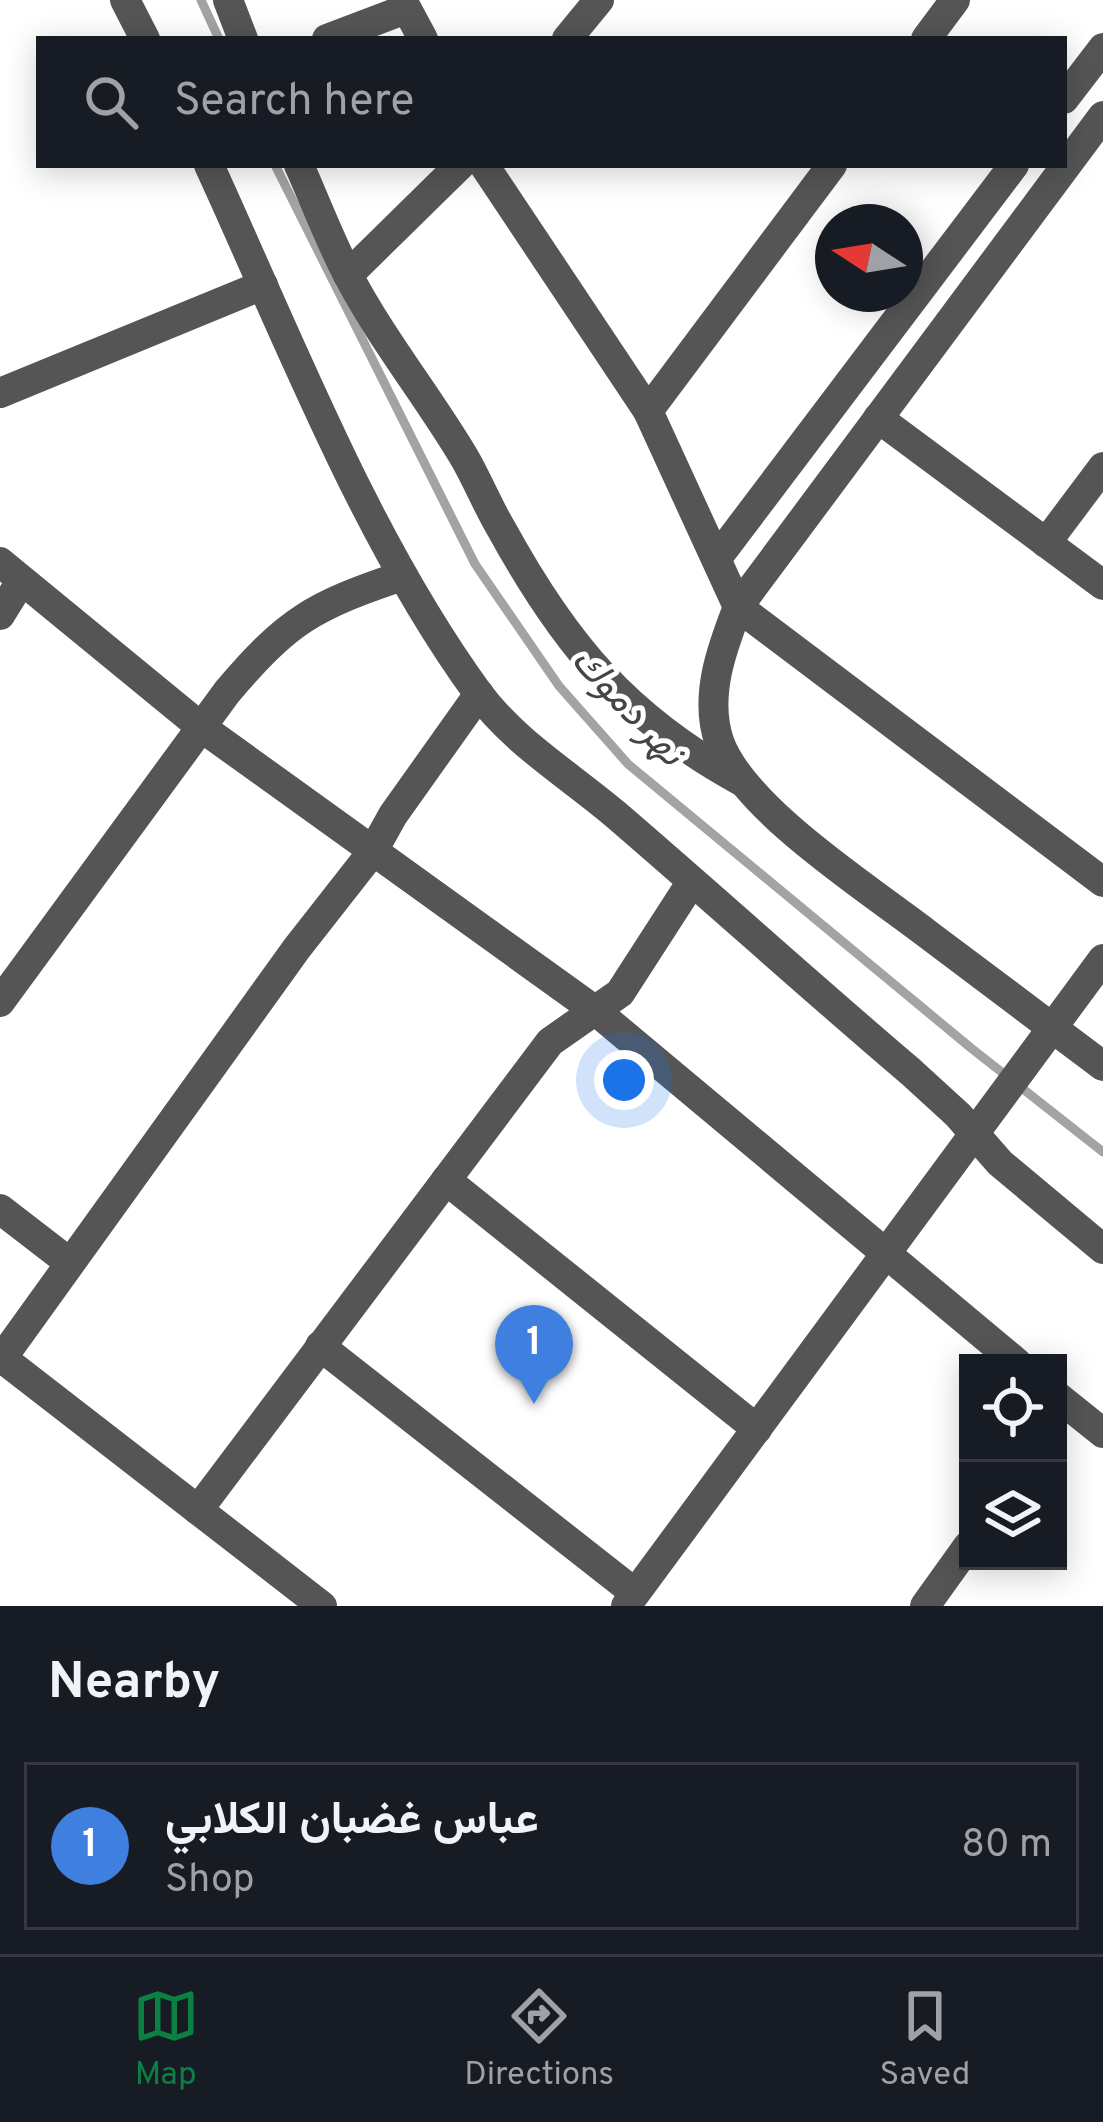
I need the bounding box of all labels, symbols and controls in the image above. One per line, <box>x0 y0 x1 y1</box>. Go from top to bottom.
search box <box>36 36 1067 168</box>
icon: search <box>78 69 144 135</box>
text: Search here <box>174 74 414 131</box>
north arrow <box>815 204 923 312</box>
water label: نهر دموك <box>558 638 695 779</box>
your location <box>594 1050 654 1110</box>
pin: 1 <box>495 1305 573 1404</box>
map controls <box>959 1354 1067 1570</box>
button: locate <box>959 1354 1067 1462</box>
button: layers <box>959 1462 1067 1570</box>
text: Nearby <box>48 1652 220 1717</box>
text: عباس غضبان الكلابي <box>165 1793 539 1850</box>
text: 1 <box>82 1822 98 1871</box>
text: 80 m <box>961 1822 1052 1871</box>
text: Shop <box>165 1857 255 1906</box>
tab: Map <box>133 1983 199 2097</box>
tab: Directions <box>464 1983 614 2097</box>
tab: Saved <box>880 1983 970 2097</box>

